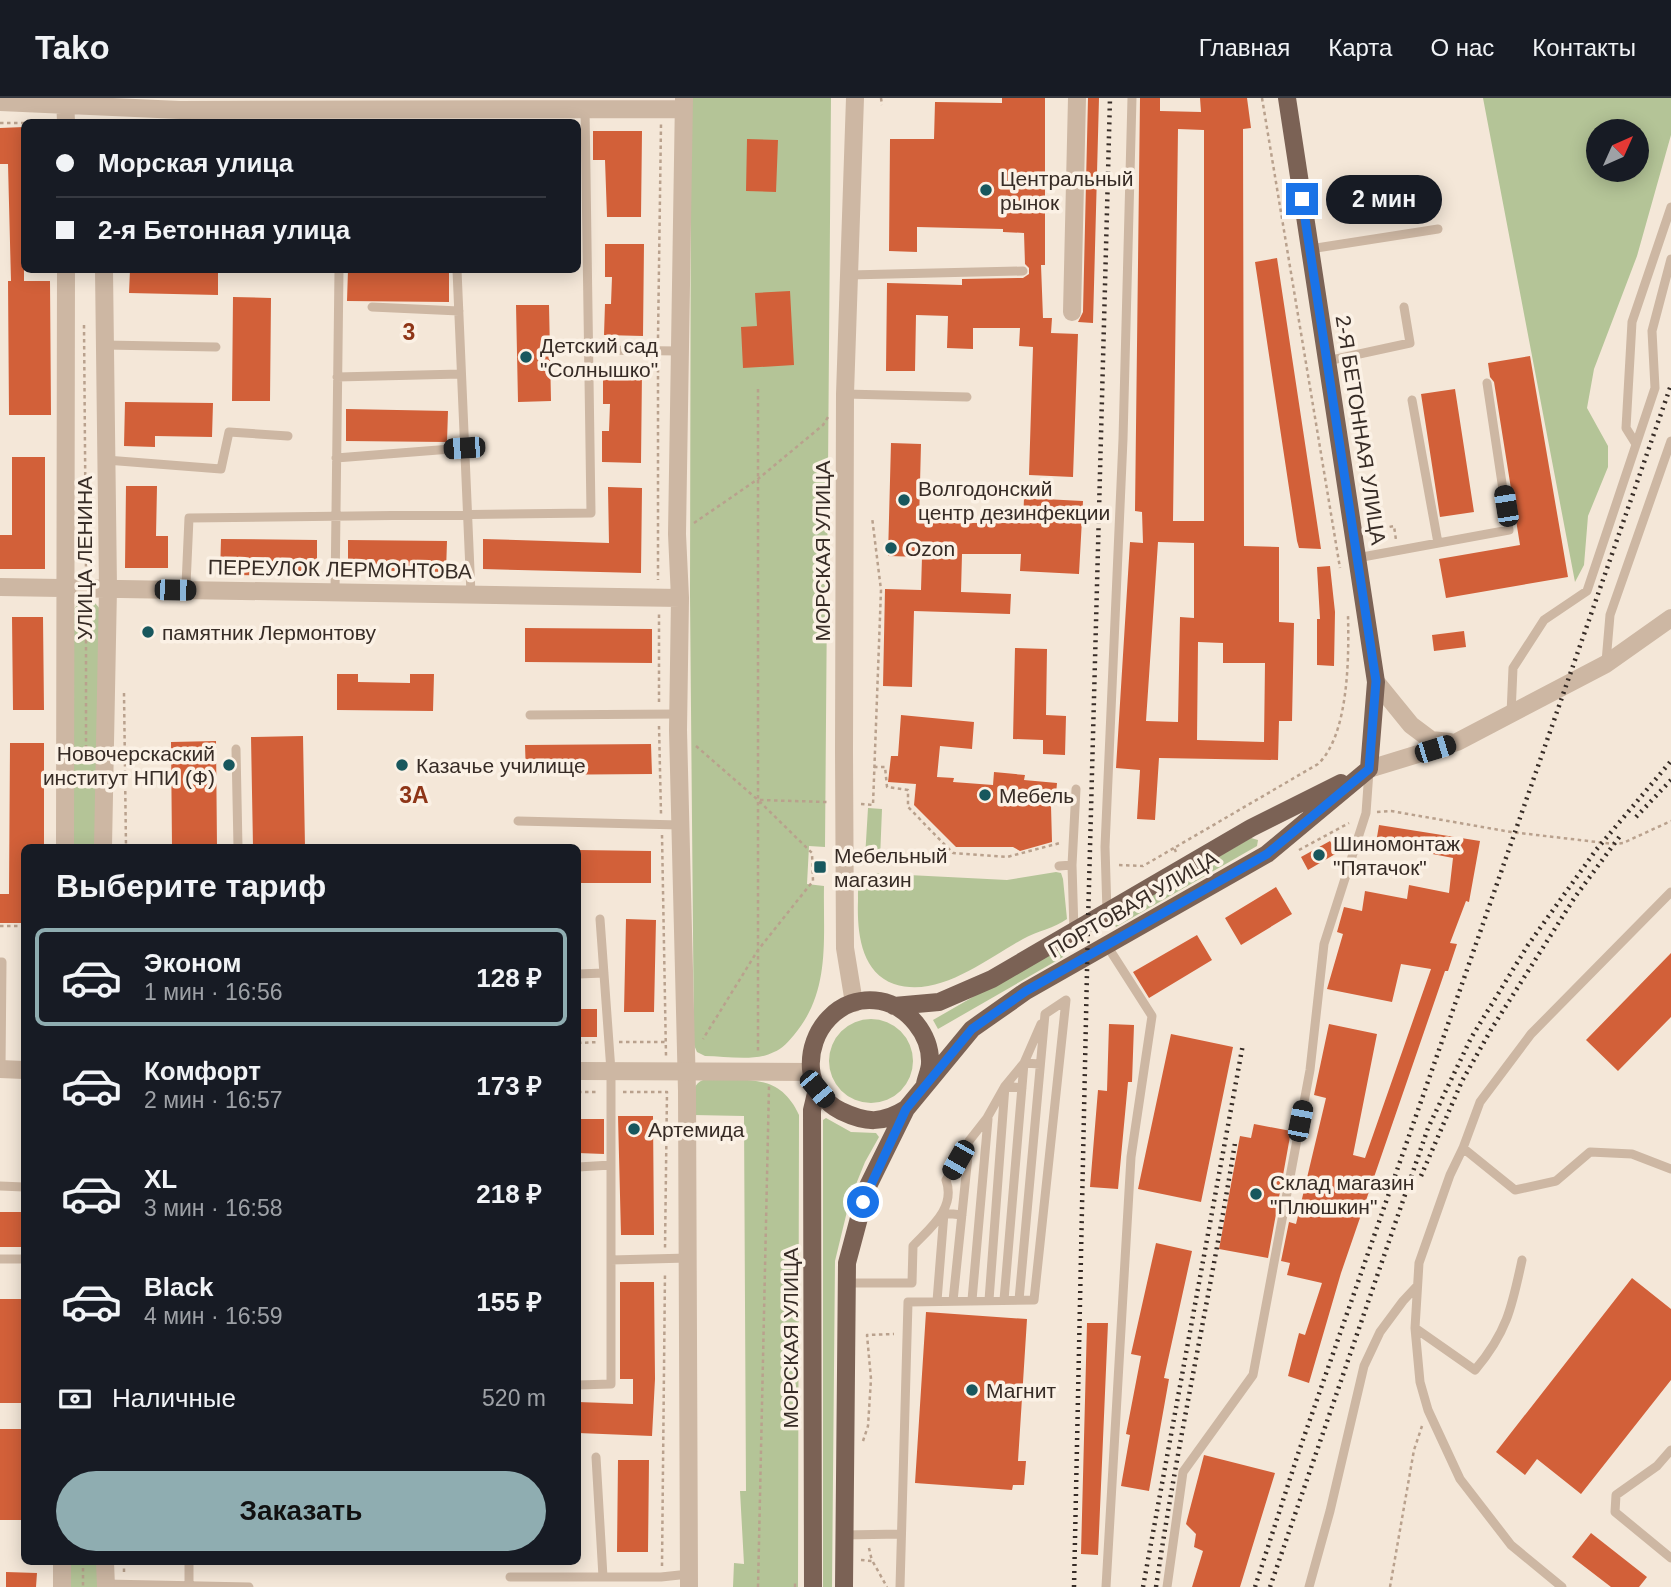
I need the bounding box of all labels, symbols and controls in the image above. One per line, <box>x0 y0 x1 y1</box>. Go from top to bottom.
text: Tako <box>35 29 110 66</box>
text: Главная <box>1199 34 1290 61</box>
text: Карта <box>1328 34 1392 61</box>
text: О нас <box>1430 34 1494 61</box>
text: Контакты <box>1532 34 1636 61</box>
north arrow <box>1586 119 1648 182</box>
map controls <box>1586 119 1649 182</box>
text: Морская улица <box>98 148 293 178</box>
place label: Центральный рынок <box>1000 167 1133 214</box>
callout: 2 мин <box>1326 174 1442 224</box>
marker: Центральный рынок <box>978 182 994 198</box>
route end <box>1286 183 1318 215</box>
text: 2 мин <box>1352 186 1416 212</box>
text: 2-я Бетонная улица <box>98 215 350 245</box>
street label: 2-Я БЕТОННАЯ УЛИЦА <box>1331 314 1391 546</box>
district label: 3 <box>403 319 415 345</box>
place label: Детский сад "Солнышко" <box>540 334 658 381</box>
marker: Детский сад "Солнышко" <box>518 349 534 365</box>
car <box>443 436 486 460</box>
street label: МОРСКАЯ УЛИЦА <box>811 460 834 642</box>
street label: УЛИЦА ЛЕНИНА <box>73 476 96 640</box>
place label: Волгодонский центр дезинфекции <box>918 477 1110 524</box>
car <box>1493 484 1520 528</box>
marker: Волгодонский центр дезинфекции <box>896 492 912 508</box>
place label: Ozon <box>905 537 955 560</box>
marker: Ozon <box>883 540 899 556</box>
street label: ПЕРЕУЛОК ЛЕРМОНТОВА <box>208 555 472 583</box>
car <box>154 579 197 601</box>
place label: памятник Лермонтову <box>162 621 376 644</box>
marker: памятник Лермонтову <box>140 624 156 640</box>
car <box>1412 733 1459 765</box>
place label: Новочерскаский институт НПИ (Ф) <box>43 742 215 789</box>
place label: Казачье училище <box>416 754 586 777</box>
marker: Новочерскаский институт НПИ (Ф) <box>221 757 237 773</box>
marker: Казачье училище <box>394 757 410 773</box>
district label: 3А <box>399 782 429 808</box>
place label: Мебель <box>999 784 1074 807</box>
marker: Мебель <box>977 787 993 803</box>
place label: Шиномонтаж "Пятачок" <box>1333 832 1460 879</box>
place label: Мебельный магазин <box>834 844 948 891</box>
street label: ПОРТОВАЯ УЛИЦА <box>1044 846 1222 962</box>
marker: Шиномонтаж "Пятачок" <box>1311 847 1327 863</box>
marker: Мебельный магазин <box>812 859 828 875</box>
text: Выберите тариф <box>56 868 326 904</box>
icon: car <box>60 946 123 1009</box>
text: Эконом <box>144 948 242 978</box>
text: 128 ₽ <box>476 963 542 993</box>
text: 1 мин · 16:56 <box>144 979 283 1005</box>
icon: car <box>60 1054 123 1117</box>
text: Комфорт <box>144 1056 261 1086</box>
car <box>796 1066 839 1112</box>
text: 173 ₽ <box>476 1071 542 1101</box>
text: 2 мин · 16:57 <box>144 1087 283 1113</box>
car <box>1286 1098 1315 1144</box>
place label: Артемида <box>648 1118 745 1141</box>
marker: Артемида <box>626 1121 642 1137</box>
car <box>939 1137 978 1183</box>
icon: car <box>60 1162 123 1225</box>
text: XL <box>144 1164 177 1194</box>
place label: Склад магазин "Плюшкин" <box>1270 1171 1414 1218</box>
text: 218 ₽ <box>476 1179 542 1209</box>
route start <box>847 1186 879 1218</box>
marker: Склад магазин "Плюшкин" <box>1248 1186 1264 1202</box>
text: 3 мин · 16:58 <box>144 1195 283 1221</box>
street label: МОРСКАЯ УЛИЦА <box>779 1247 802 1429</box>
icon: car <box>60 1270 123 1333</box>
text: Black <box>144 1272 213 1302</box>
text: 155 ₽ <box>476 1287 542 1317</box>
text: 4 мин · 16:59 <box>144 1303 283 1329</box>
place label: Магнит <box>986 1379 1056 1402</box>
icon: cash <box>56 1380 94 1418</box>
marker: Магнит <box>964 1382 980 1398</box>
text: Наличные <box>112 1383 236 1413</box>
text: 520 m <box>482 1385 546 1411</box>
button: Заказать <box>56 1471 546 1551</box>

